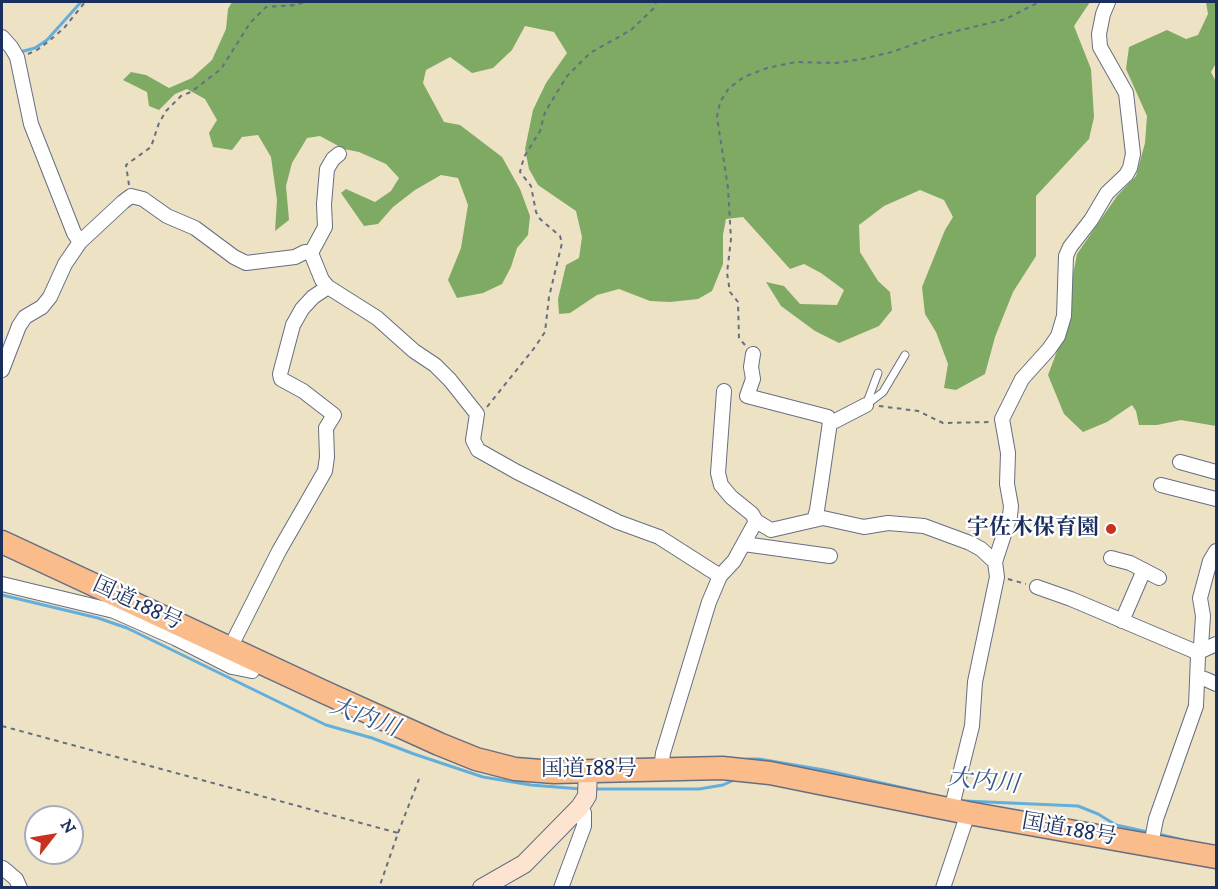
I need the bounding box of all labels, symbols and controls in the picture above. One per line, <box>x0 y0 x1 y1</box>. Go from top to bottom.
place label: 宇佐木保育園 <box>967 516 1099 542</box>
marker: 宇佐木保育園 <box>1104 522 1118 536</box>
street label: 国道188号 <box>88 573 186 637</box>
water label: 大内川 <box>325 693 403 745</box>
street label: 国道188号 <box>541 757 637 783</box>
water label: 大内川 <box>946 765 1020 801</box>
north arrow <box>24 805 84 865</box>
street label: 国道188号 <box>1019 810 1119 852</box>
text: N <box>56 816 80 838</box>

